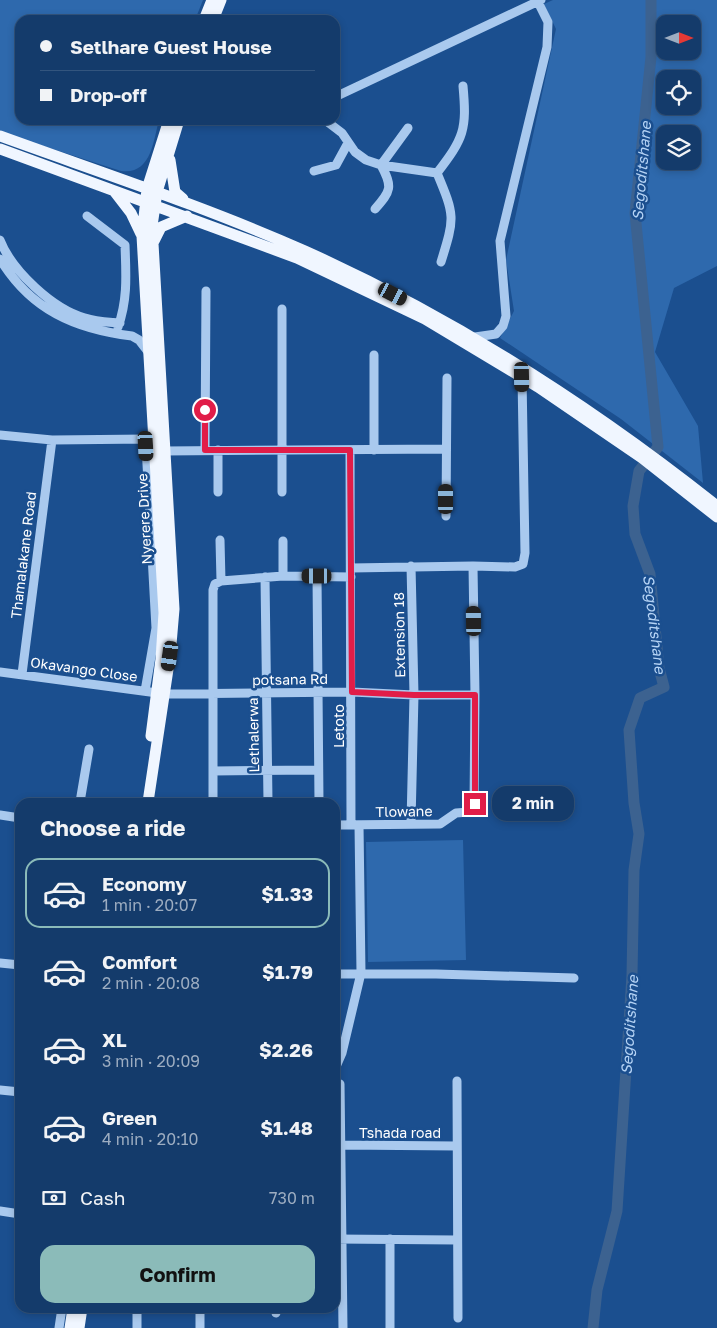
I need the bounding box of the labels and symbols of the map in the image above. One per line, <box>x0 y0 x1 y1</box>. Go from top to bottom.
north arrow <box>656 15 701 60</box>
water label: Segoditshane <box>628 119 655 221</box>
car <box>376 281 409 307</box>
car <box>514 362 529 392</box>
route start <box>194 399 216 421</box>
car <box>137 431 154 461</box>
street label: Nyerere Drive <box>133 473 155 565</box>
car <box>438 484 453 514</box>
street label: Thamalakane Road <box>7 490 39 620</box>
car <box>302 569 332 584</box>
water label: Segoditshane <box>639 574 670 676</box>
street label: Extension 18 <box>390 592 408 678</box>
car <box>466 606 481 636</box>
car <box>160 640 179 672</box>
street label: Okavango Close <box>29 653 139 685</box>
street label: potsana Rd <box>252 670 328 688</box>
street label: Lethalerwa <box>244 697 262 773</box>
street label: Letoto <box>330 704 347 748</box>
callout: 2 min <box>492 786 575 822</box>
route end <box>464 793 486 815</box>
street label: Tlowane <box>375 802 433 820</box>
water label: Segoditshane <box>617 974 643 1075</box>
street label: Tshada road <box>359 1124 441 1141</box>

